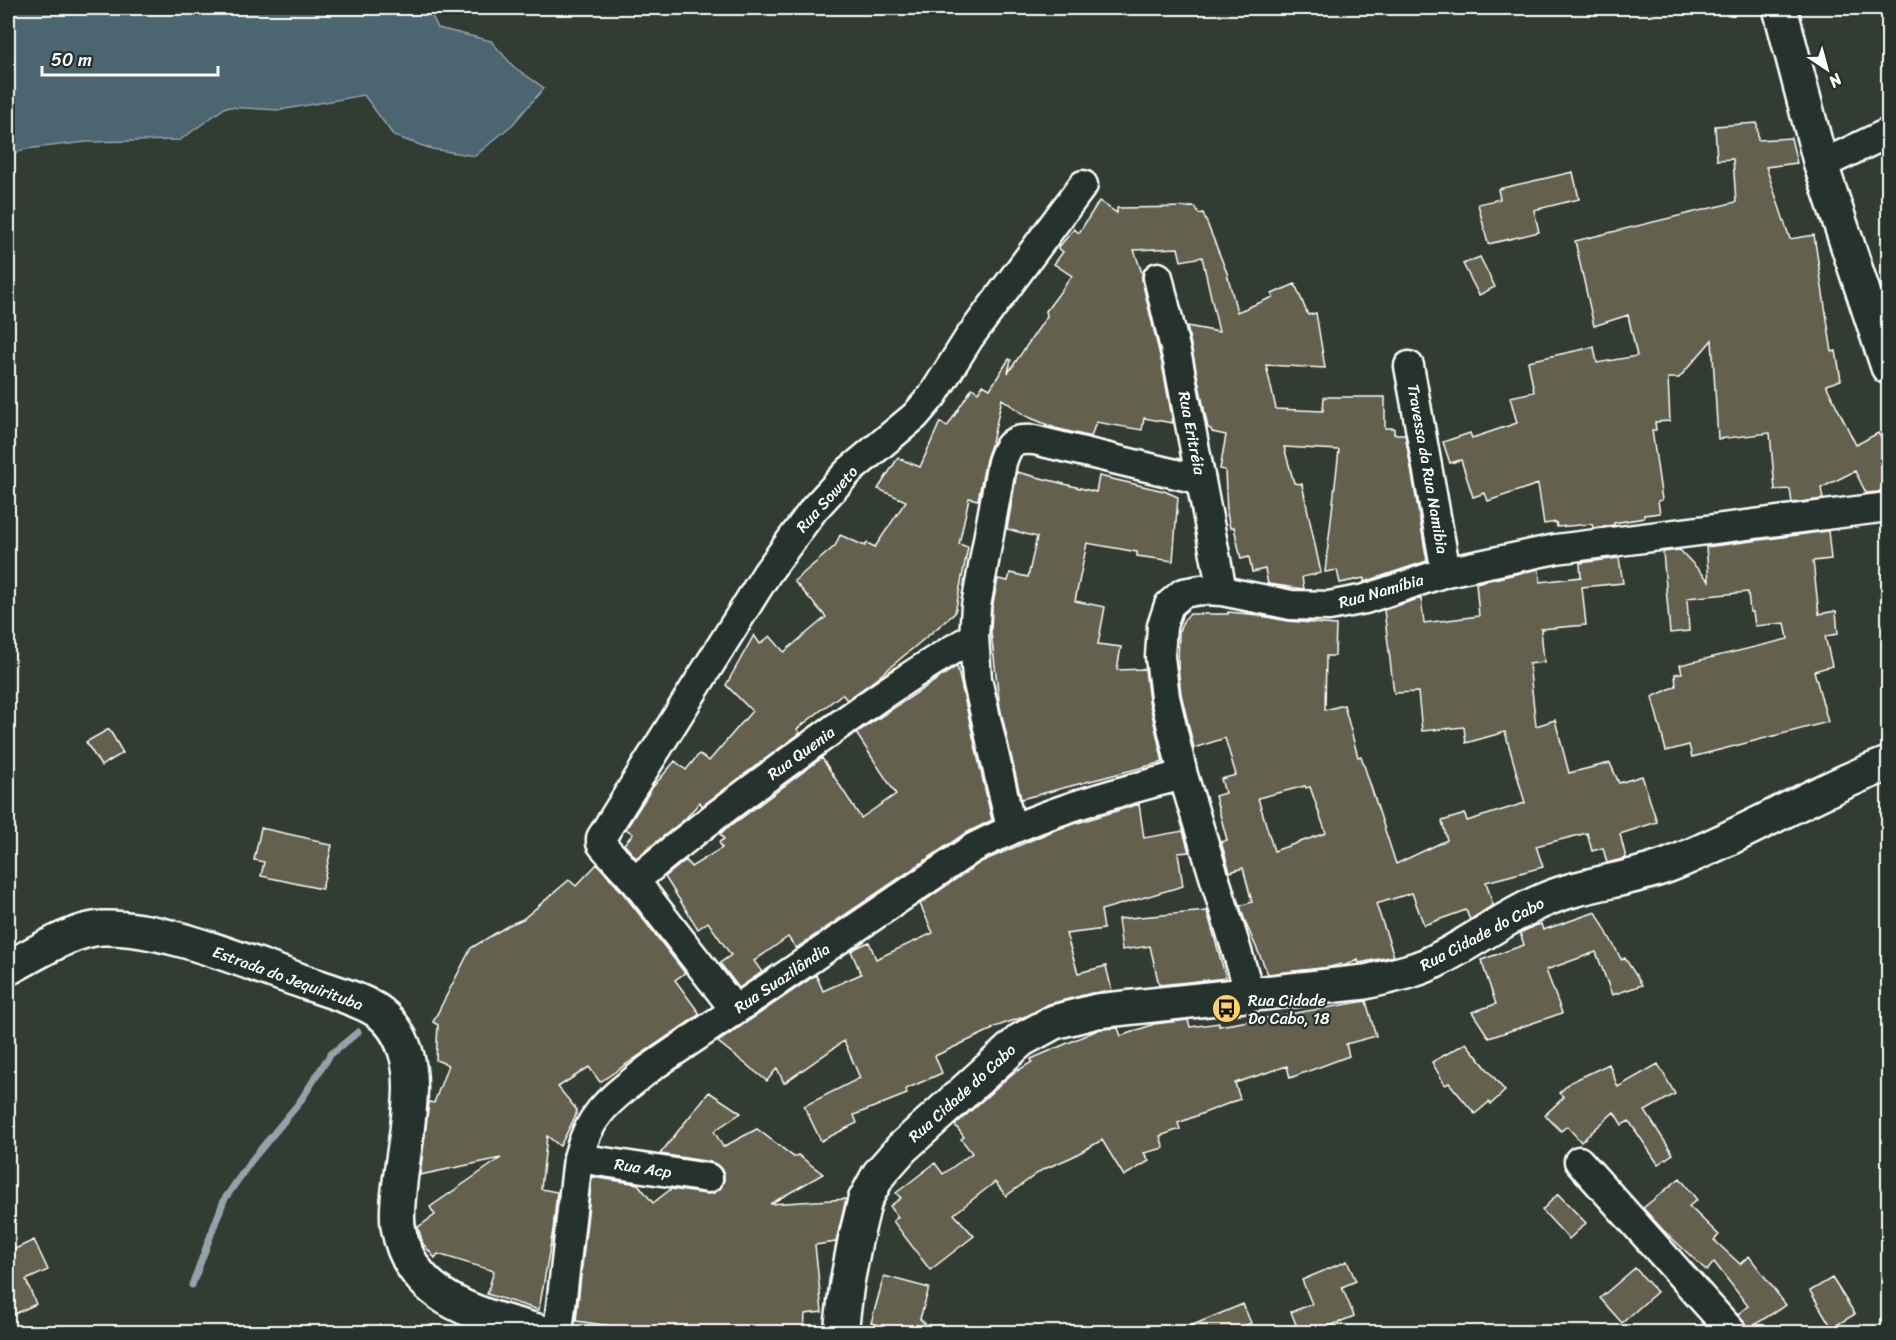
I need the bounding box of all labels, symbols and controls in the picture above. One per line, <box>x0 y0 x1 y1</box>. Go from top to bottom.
scale bar <box>42 39 218 77</box>
north arrow <box>1797 39 1857 99</box>
text: 50 m <box>51 44 92 76</box>
text: N <box>1822 65 1849 96</box>
street label: Travessa da Rua Namibia <box>1399 382 1457 556</box>
street label: Rua Eritréia <box>1170 389 1214 478</box>
street label: Rua Soweto <box>789 459 865 539</box>
street label: Rua Namíbia <box>1335 565 1428 617</box>
street label: Rua Quenia <box>761 718 841 788</box>
street label: Rua Cidade do Cabo <box>1414 889 1550 979</box>
street label: Rua Suazilândia <box>728 935 836 1021</box>
street label: Estrada do Jequirituba <box>209 937 367 1019</box>
place label: Rua Cidade Do Cabo, 18 <box>1248 986 1330 1033</box>
bus stop icon: Rua Cidade Do Cabo, 18 <box>1211 993 1243 1025</box>
street label: Rua Cidade do Cabo <box>901 1036 1023 1150</box>
street label: Rua Acp <box>612 1149 674 1187</box>

